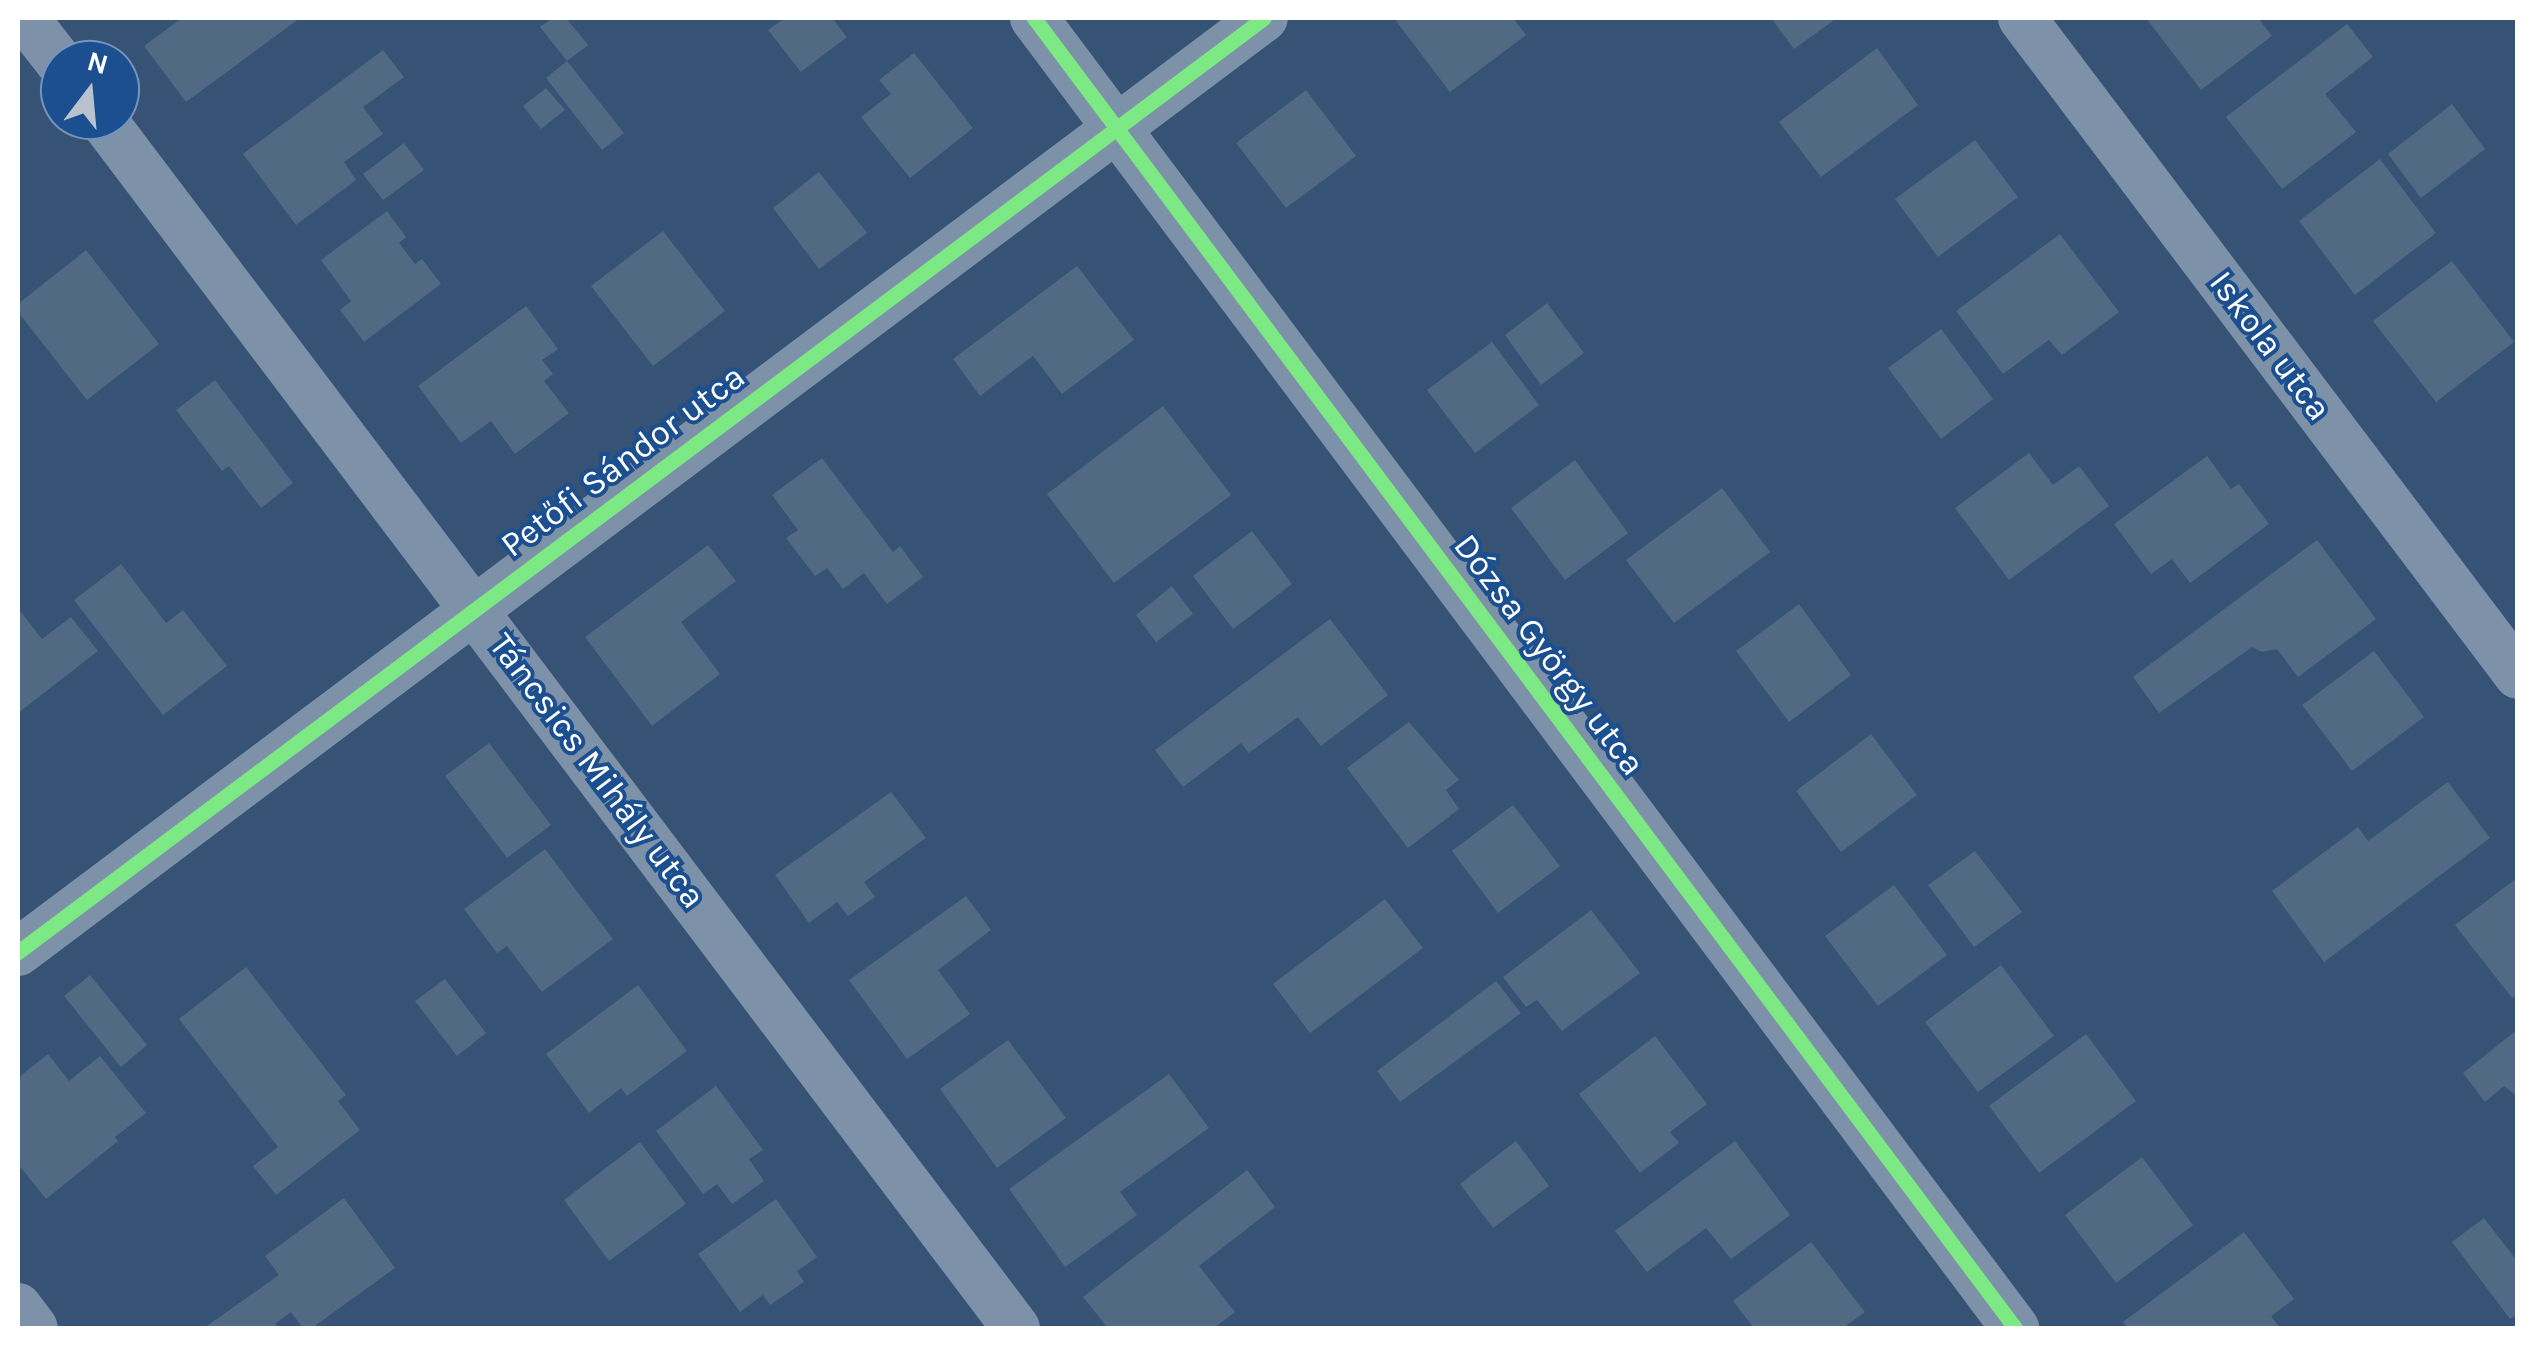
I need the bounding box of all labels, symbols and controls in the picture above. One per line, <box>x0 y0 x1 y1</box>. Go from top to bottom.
north arrow <box>40 40 140 140</box>
text: N <box>84 44 112 81</box>
street label: Iskola utca <box>2200 263 2340 429</box>
street label: Petőfi Sándor utca <box>493 356 753 566</box>
street label: Dózsa György utca <box>1445 526 1653 784</box>
street label: Táncsics Mihály utca <box>480 625 714 917</box>

